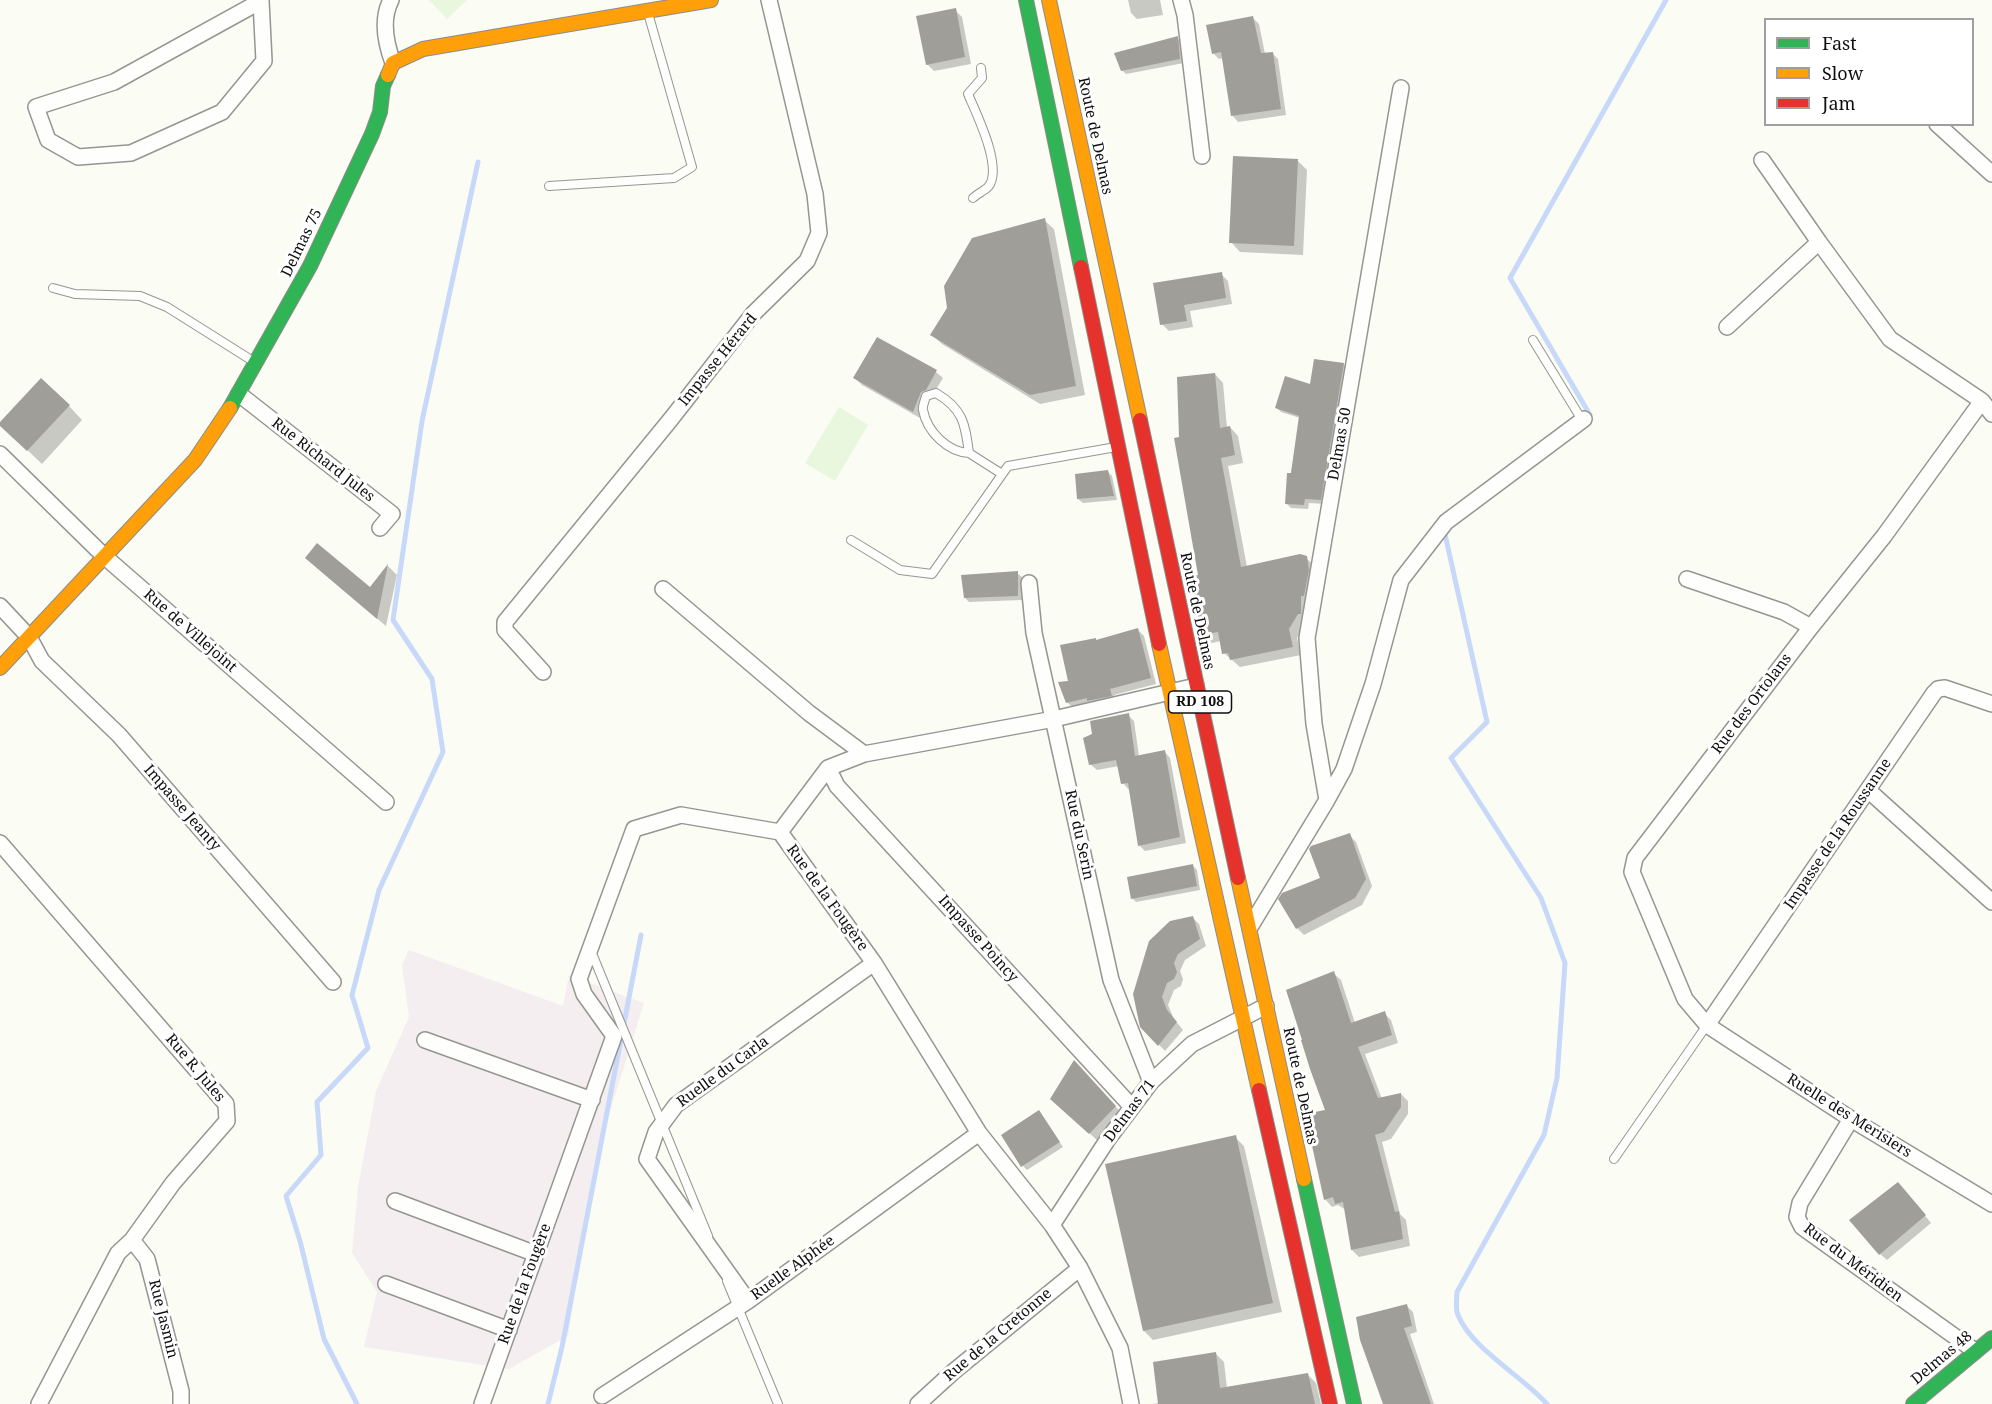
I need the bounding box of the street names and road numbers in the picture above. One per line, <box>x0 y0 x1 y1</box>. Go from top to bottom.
street label: Route de Delmas <box>1074 76 1116 196</box>
street label: Delmas 75 <box>278 206 326 280</box>
street label: Impasse Hérard <box>675 310 761 410</box>
street label: Delmas 50 <box>1325 406 1355 482</box>
street label: Rue Richard Jules <box>268 414 378 506</box>
street label: Route de Delmas <box>1176 551 1218 671</box>
street label: Rue de Villejoint <box>140 586 240 676</box>
street label: Rue des Ortolans <box>1708 650 1796 758</box>
road number: RD 108 <box>1168 691 1232 713</box>
street label: Impasse de la Roussanne <box>1781 755 1895 913</box>
street label: Impasse Jeanty <box>140 761 224 855</box>
street label: Rue du Serin <box>1061 788 1097 882</box>
street label: Rue de la Fougère <box>782 841 872 955</box>
street label: Impasse Poincy <box>934 892 1022 986</box>
street label: Route de Delmas <box>1279 1026 1321 1146</box>
street label: Rue R. Jules <box>161 1030 229 1106</box>
street label: Ruelle du Carla <box>674 1033 772 1111</box>
street label: Ruelle des Merisiers <box>1783 1070 1915 1162</box>
street label: Delmas 71 <box>1101 1076 1159 1146</box>
street label: Rue du Méridien <box>1800 1220 1906 1306</box>
street label: Rue de la Fougère <box>495 1221 555 1347</box>
street label: Ruelle Alphée <box>748 1232 838 1304</box>
street label: Rue Jasmin <box>145 1278 181 1360</box>
street label: Rue de la Cretonne <box>940 1285 1056 1385</box>
street label: Delmas 48 <box>1908 1327 1976 1389</box>

